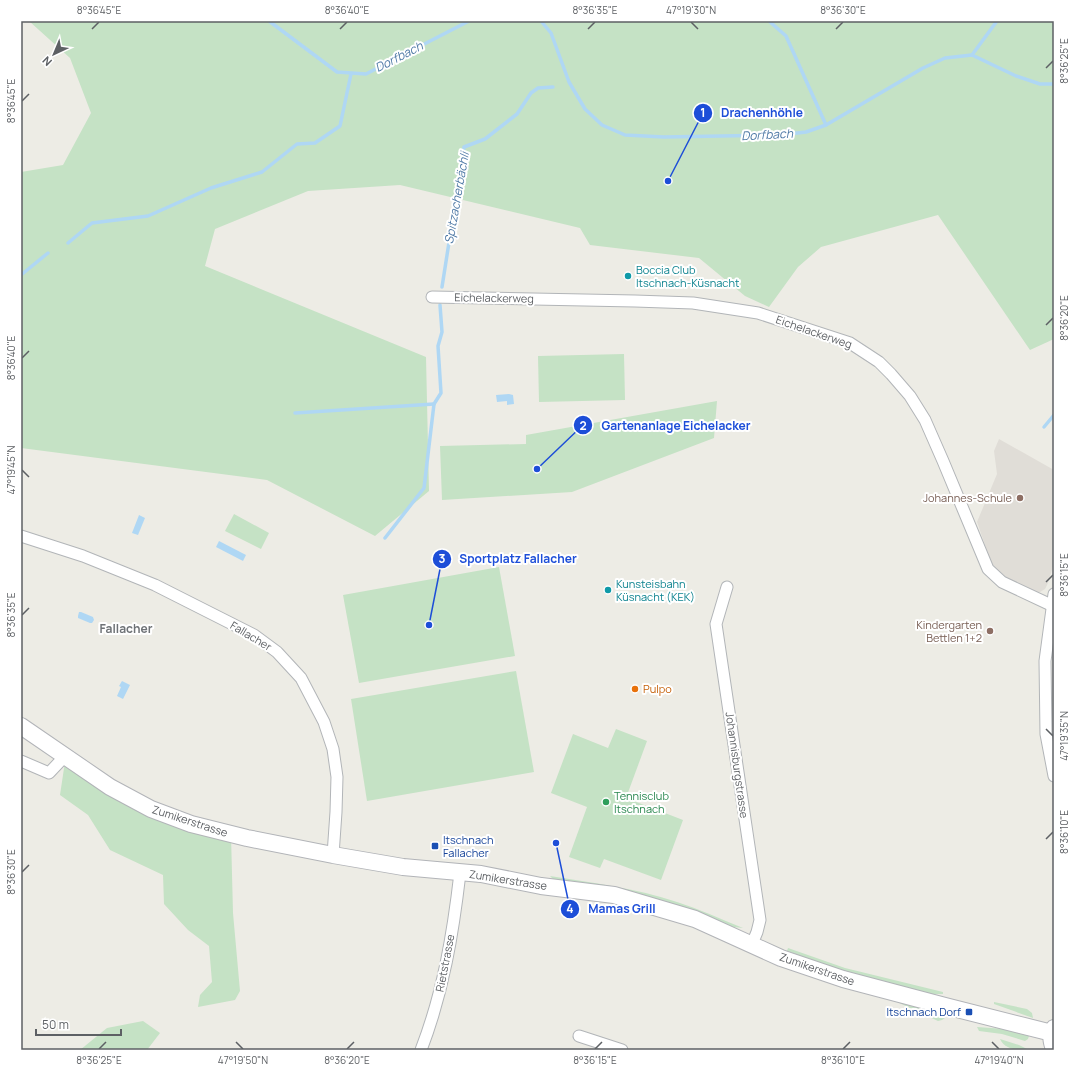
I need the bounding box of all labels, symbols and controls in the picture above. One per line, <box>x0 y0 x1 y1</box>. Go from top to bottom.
text: 8°36'45"E <box>77 3 121 17</box>
text: 8°36'40"E <box>325 3 370 17</box>
text: 8°36'35"E <box>572 3 618 17</box>
text: 47°19'30"N <box>666 3 716 17</box>
text: 8°36'30"E <box>820 3 866 17</box>
north arrow <box>34 34 74 74</box>
water label: Dorfbach <box>372 37 426 76</box>
text: 8°36'25"E <box>1057 38 1071 84</box>
text: N <box>39 53 55 70</box>
text: 8°36'45"E <box>4 79 18 123</box>
callout: Drachenhöhle <box>693 101 811 125</box>
text: 1 <box>700 104 706 121</box>
text: Drachenhöhle <box>721 104 803 121</box>
water label: Dorfbach <box>741 125 794 144</box>
water label: Spitzacherbächli <box>440 148 473 245</box>
place label: Boccia Club Itschnach-Küsnacht <box>636 262 739 290</box>
marker: Boccia Club Itschnach-Küsnacht <box>623 271 633 281</box>
street label: Eichelackerweg <box>454 289 534 306</box>
text: 8°36'20"E <box>1057 295 1071 341</box>
street label: Eichelackerweg <box>774 311 854 352</box>
text: 8°36'40"E <box>4 335 18 380</box>
callout: Gartenanlage Eichelacker <box>573 413 758 437</box>
text: 2 <box>579 417 587 434</box>
text: Gartenanlage Eichelacker <box>601 417 751 434</box>
text: 47°19'45"N <box>4 445 18 494</box>
place label: Johannes-Schule <box>923 490 1013 505</box>
marker: Johannes-Schule <box>1015 493 1025 503</box>
callout: Sportplatz Fallacher <box>432 547 585 571</box>
text: 3 <box>439 550 446 567</box>
text: Sportplatz Fallacher <box>459 550 577 567</box>
text: 8°36'15"E <box>1057 553 1071 597</box>
place label: Kunsteisbahn Küsnacht (KEK) <box>616 576 695 604</box>
marker: Kunsteisbahn Küsnacht (KEK) <box>603 585 613 595</box>
text: 8°36'35"E <box>4 592 18 638</box>
street label: Fallacher <box>228 617 275 654</box>
place label: Kindergarten Bettlen 1+2 <box>916 617 982 645</box>
district label: Fallacher <box>99 620 153 637</box>
marker: Kindergarten Bettlen 1+2 <box>985 626 995 636</box>
place label: Pulpo <box>643 681 672 696</box>
marker: Pulpo <box>630 684 640 694</box>
street label: Johannisburgstrasse <box>723 711 752 820</box>
text: 47°19'35"N <box>1057 711 1071 761</box>
place label: Tennisclub Itschnach <box>614 788 669 816</box>
marker: Tennisclub Itschnach <box>601 797 611 807</box>
street label: Zumikerstrasse <box>150 801 230 840</box>
text: 8°36'10"E <box>1057 810 1071 854</box>
place label: Itschnach Fallacher <box>443 832 494 860</box>
marker: Itschnach Fallacher <box>430 841 440 851</box>
text: 8°36'30"E <box>4 849 18 895</box>
street label: Zumikerstrasse <box>468 866 549 893</box>
callout: Mamas Grill <box>560 897 663 921</box>
text: 4 <box>566 900 574 917</box>
text: Mamas Grill <box>588 900 656 917</box>
street label: Rietstrasse <box>432 932 458 993</box>
street label: Zumikerstrasse <box>777 949 857 989</box>
place label: Itschnach Dorf <box>886 1004 961 1019</box>
marker: Itschnach Dorf <box>964 1007 974 1017</box>
scale bar <box>36 1011 121 1037</box>
text: 50 m <box>42 1016 69 1033</box>
text: 8°36'25"E <box>76 1053 122 1067</box>
text: 47°19'50"N <box>218 1053 268 1067</box>
text: 8°36'20"E <box>324 1053 370 1067</box>
text: 8°36'15"E <box>573 1053 617 1067</box>
text: 8°36'10"E <box>821 1053 865 1067</box>
text: 47°19'40"N <box>974 1053 1024 1067</box>

